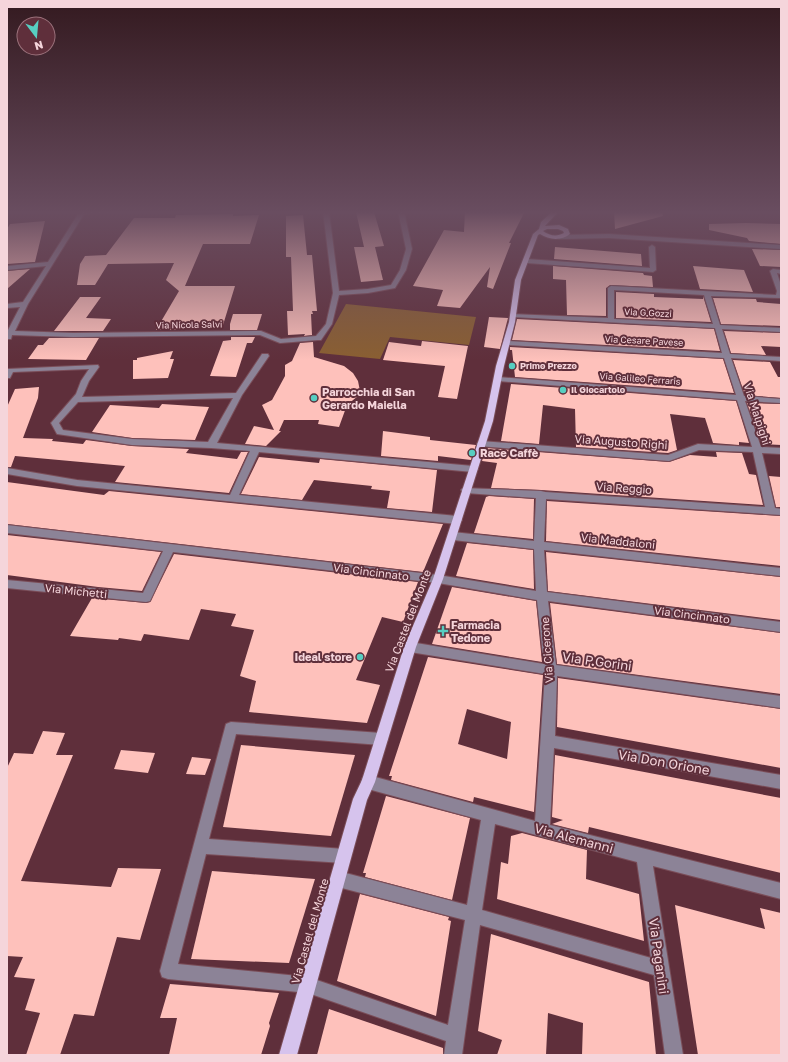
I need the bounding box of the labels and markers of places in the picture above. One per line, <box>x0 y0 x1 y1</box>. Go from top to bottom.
place label: Primo Prezzo <box>520 360 577 371</box>
marker: Primo Prezzo <box>507 361 517 371</box>
place label: Il Giocartolo <box>571 384 626 395</box>
place label: Parrocchia di San Gerardo Maiella <box>322 385 415 411</box>
marker: Il Giocartolo <box>558 385 568 395</box>
marker: Parrocchia di San Gerardo Maiella <box>309 393 319 403</box>
place label: Race Caffè <box>480 446 539 459</box>
marker: Race Caffè <box>467 448 477 458</box>
place label: Farmacia Tedone <box>451 618 500 644</box>
marker: Farmacia Tedone <box>438 626 448 636</box>
place label: Ideal store <box>294 650 353 663</box>
marker: Ideal store <box>355 652 365 662</box>

